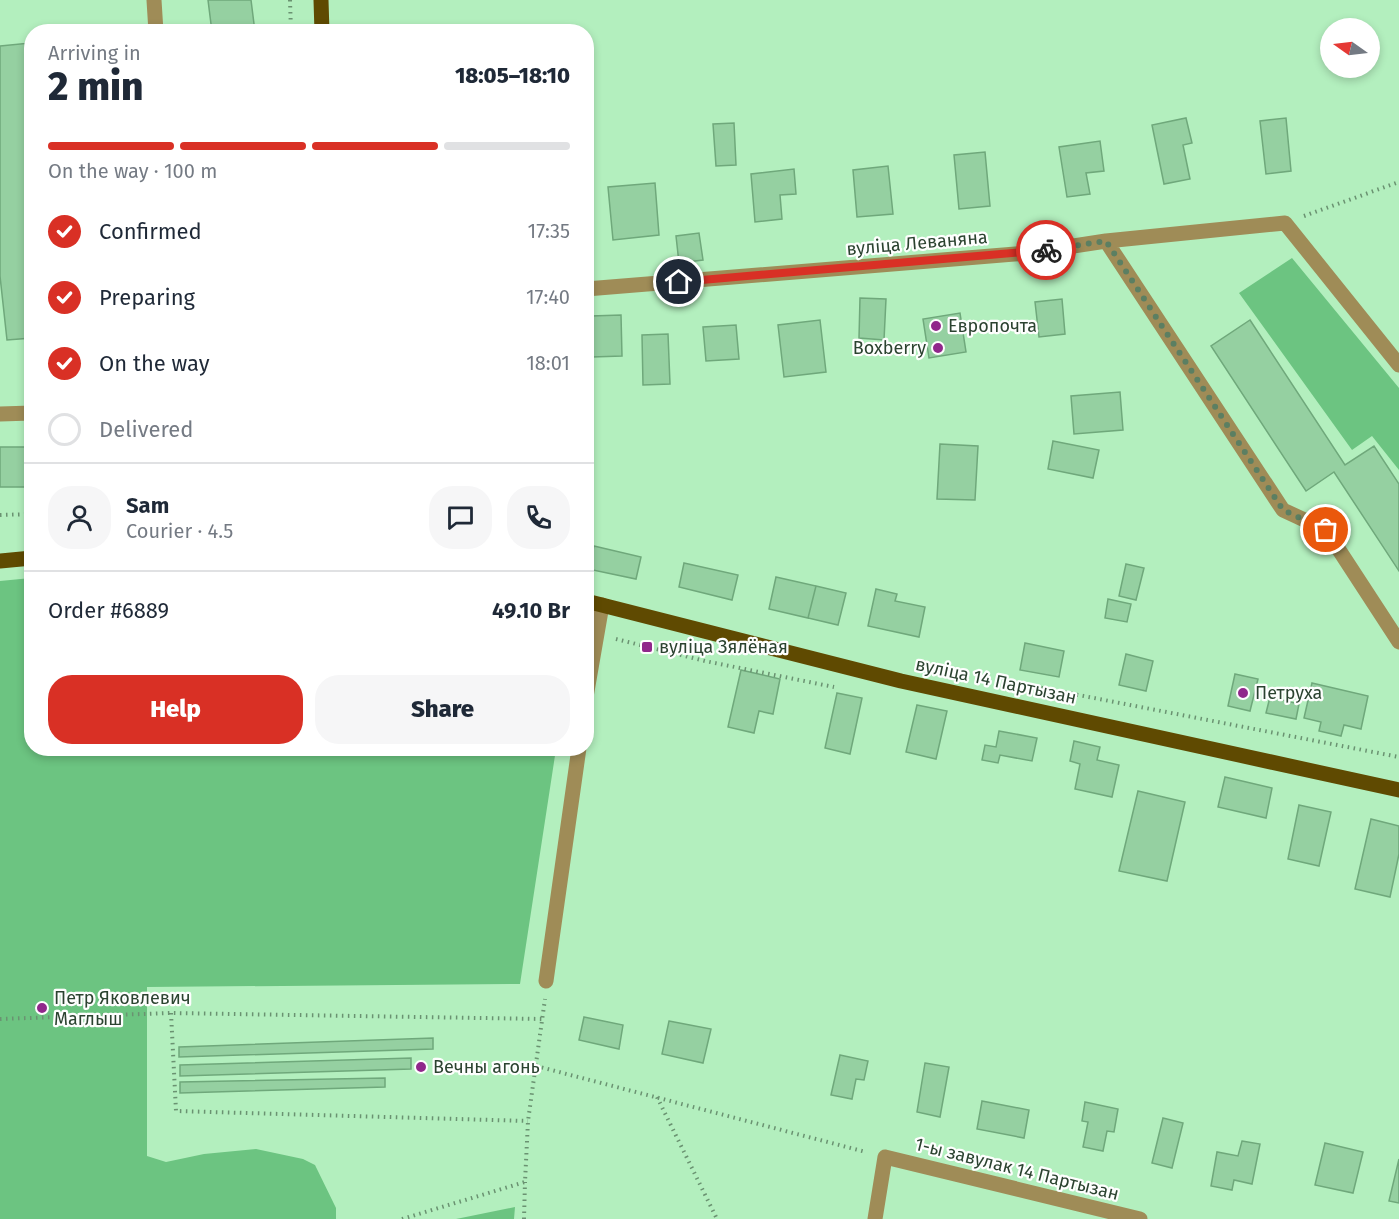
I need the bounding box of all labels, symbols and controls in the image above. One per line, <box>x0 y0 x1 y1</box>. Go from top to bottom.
north arrow <box>1320 18 1380 78</box>
map controls <box>1320 18 1380 78</box>
text: Arriving in <box>48 41 141 65</box>
text: 18:05–18:10 <box>455 62 570 89</box>
text: 2 min <box>48 64 144 110</box>
text: On the way · 100 m <box>48 159 217 183</box>
icon: check <box>48 215 81 248</box>
text: Confirmed <box>99 218 202 245</box>
text: 17:35 <box>527 219 570 243</box>
courier <box>1016 220 1076 280</box>
street label: вуліца Леваняна <box>846 226 988 260</box>
icon: bike <box>1030 234 1063 267</box>
pin <box>653 256 704 307</box>
icon: home <box>662 265 695 298</box>
icon: check <box>48 281 81 314</box>
text: Preparing <box>99 284 195 311</box>
text: 17:40 <box>526 285 570 309</box>
place label: Европочта <box>948 315 1037 337</box>
marker: Европочта <box>929 319 943 333</box>
place label: Boxberry <box>853 337 926 359</box>
marker: Boxberry <box>931 341 945 355</box>
icon: check <box>48 347 81 380</box>
text: On the way <box>99 350 210 377</box>
text: 18:01 <box>526 351 570 375</box>
text: Delivered <box>99 416 194 443</box>
button: person <box>48 486 111 549</box>
button: chat <box>429 486 492 549</box>
button: phone <box>507 486 570 549</box>
text: Sam <box>126 492 169 519</box>
pin <box>1300 504 1351 555</box>
icon: bag <box>1309 513 1342 546</box>
text: Courier · 4.5 <box>126 519 233 543</box>
text: Order #6889 <box>48 597 169 624</box>
text: 49.10 Br <box>492 597 570 624</box>
place label: вуліца Зялёная <box>659 636 788 658</box>
marker: вуліца Зялёная <box>640 640 654 654</box>
street label: вуліца 14 Партызан <box>913 653 1079 709</box>
button: Help <box>48 675 303 744</box>
button: Share <box>315 675 570 744</box>
place label: Петруха <box>1255 682 1322 704</box>
marker: Петруха <box>1236 686 1250 700</box>
place label: Петр Яковлевич Маглыш <box>54 987 191 1030</box>
marker: Петр Яковлевич Маглыш <box>35 1001 49 1015</box>
place label: Вечны агонь <box>433 1056 540 1078</box>
marker: Вечны агонь <box>414 1060 428 1074</box>
street label: 1-ы завулак 14 Партызан <box>913 1133 1121 1205</box>

